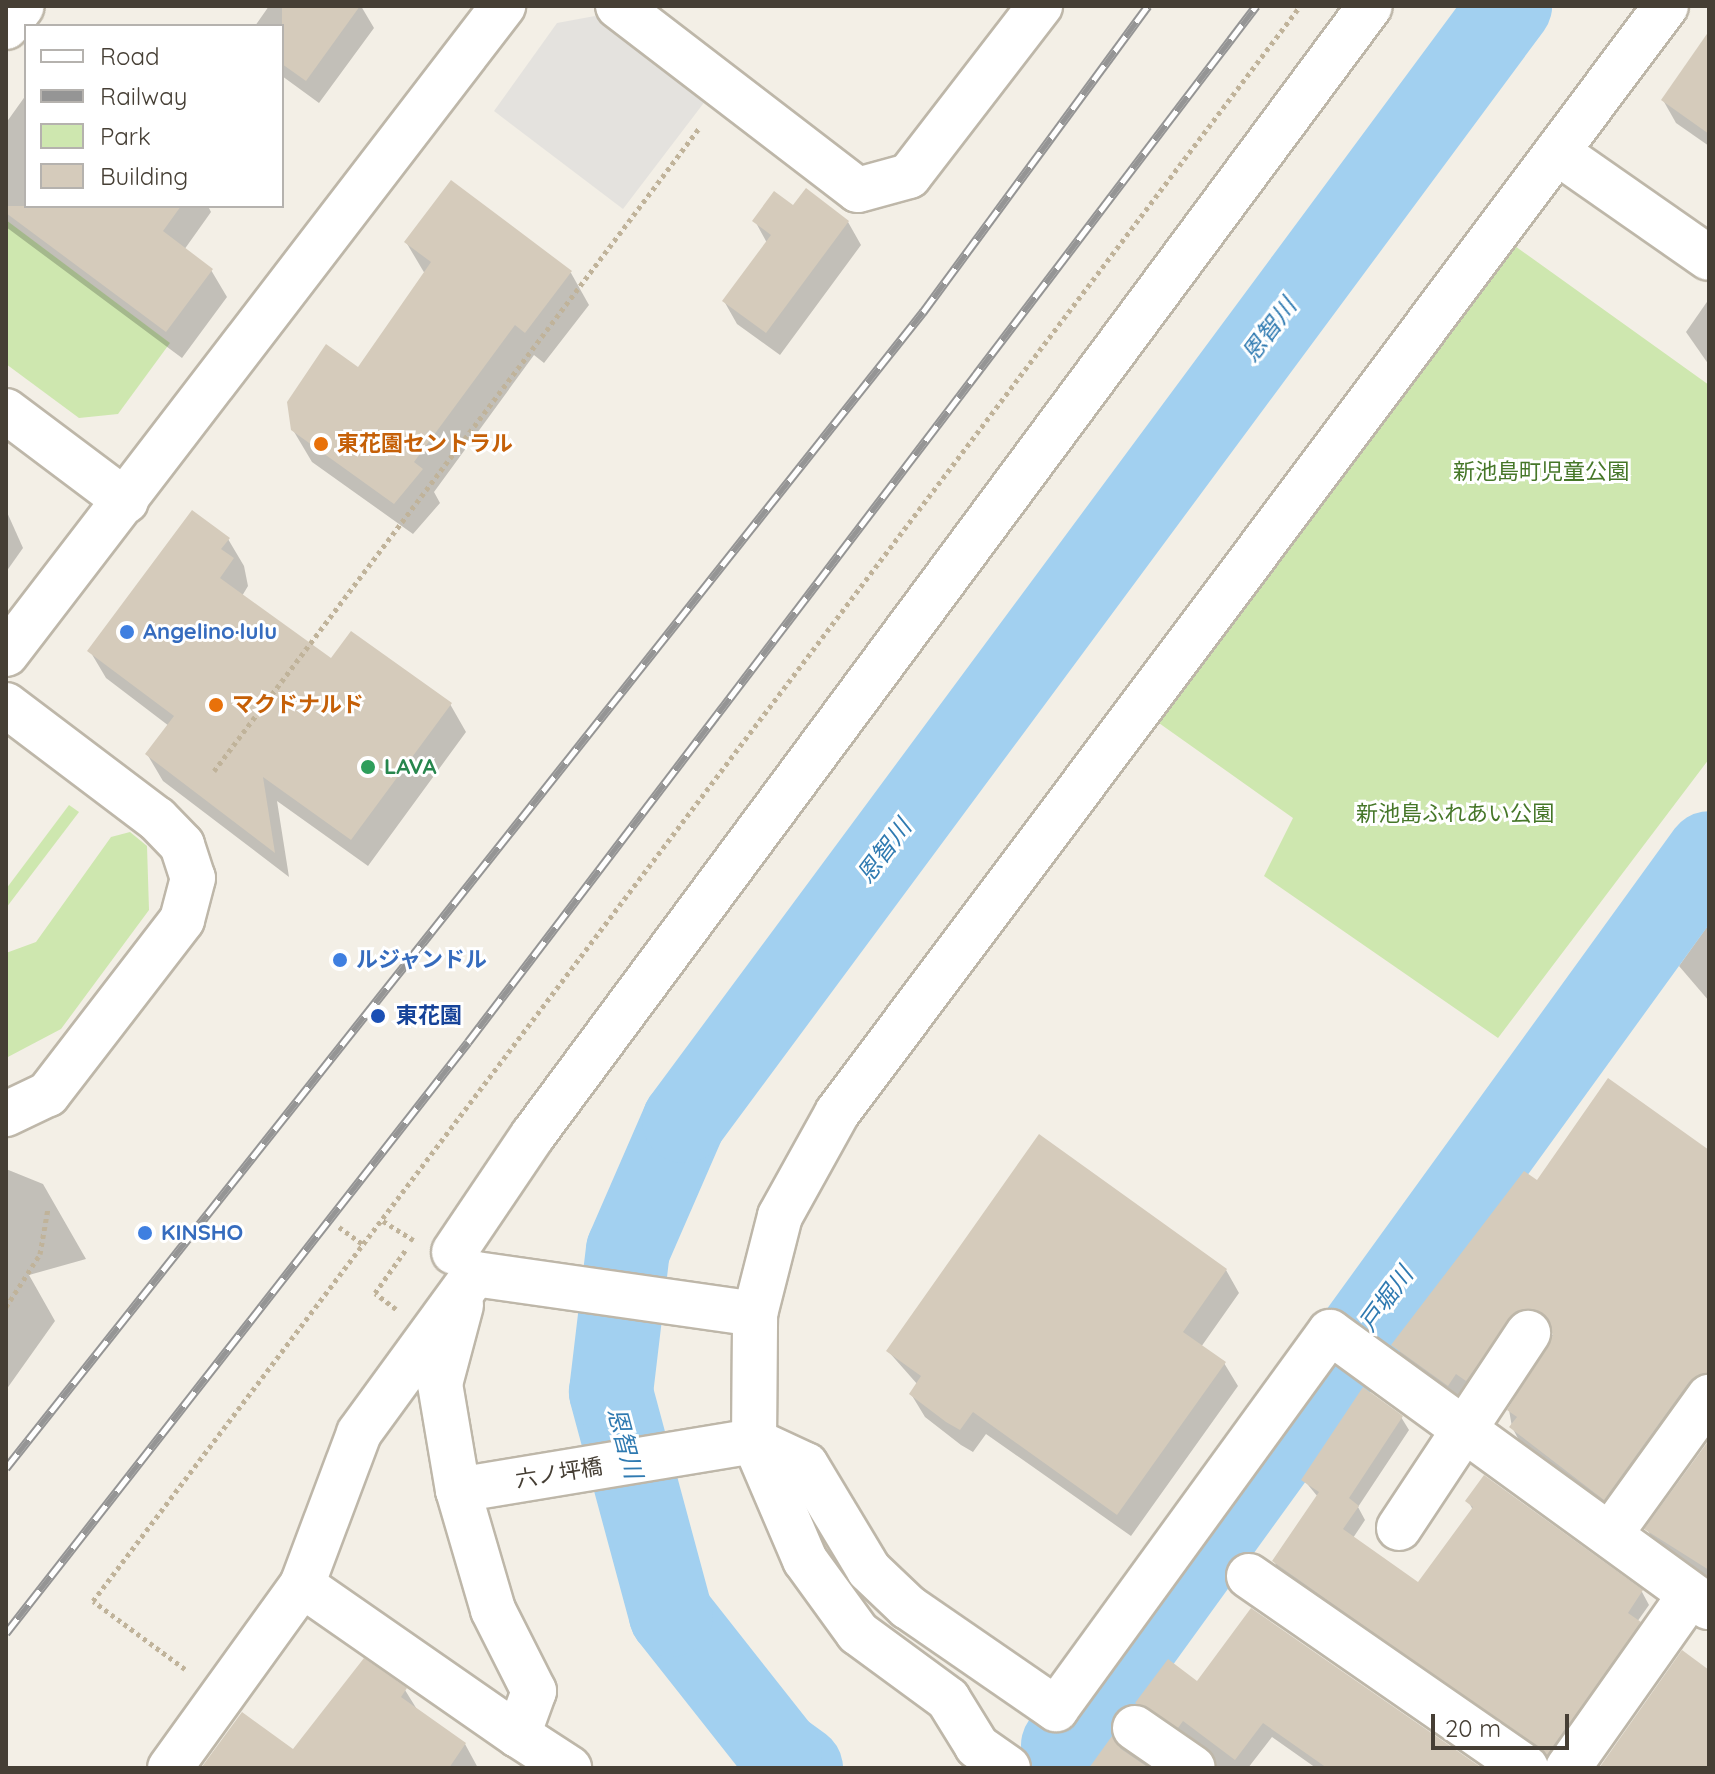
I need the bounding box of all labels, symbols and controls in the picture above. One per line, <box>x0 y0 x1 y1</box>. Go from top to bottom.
legend <box>24 24 284 208</box>
text: Road <box>100 41 160 71</box>
text: Railway <box>100 81 187 111</box>
text: Park <box>100 121 151 151</box>
text: Building <box>100 161 188 191</box>
water label: 恩智川 <box>1236 293 1302 367</box>
place label: 東花園セントラル <box>337 431 513 457</box>
marker: 東花園セントラル <box>312 435 330 453</box>
park label: 新池島町児童公園 <box>1453 459 1629 485</box>
place label: Angelino·lulu <box>143 619 277 645</box>
marker: Angelino·lulu <box>118 623 136 641</box>
place label: マクドナルド <box>232 692 364 718</box>
marker: マクドナルド <box>207 696 225 714</box>
place label: LAVA <box>384 754 437 780</box>
marker: LAVA <box>359 758 377 776</box>
park label: 新池島ふれあい公園 <box>1356 801 1554 827</box>
water label: 恩智川 <box>851 814 917 888</box>
place label: ルジャンドル <box>356 947 488 973</box>
marker: ルジャンドル <box>331 951 349 969</box>
place label: 東花園 <box>396 1003 462 1029</box>
marker: 東花園 <box>367 1005 389 1027</box>
place label: KINSHO <box>161 1220 243 1246</box>
marker: KINSHO <box>136 1224 154 1242</box>
water label: 戸堀川 <box>1353 1261 1419 1337</box>
water label: 恩智川 <box>602 1404 648 1482</box>
street label: 六ノ坪橋 <box>513 1453 605 1493</box>
scale bar <box>1435 1698 1573 1748</box>
text: 20 m <box>1445 1713 1501 1743</box>

